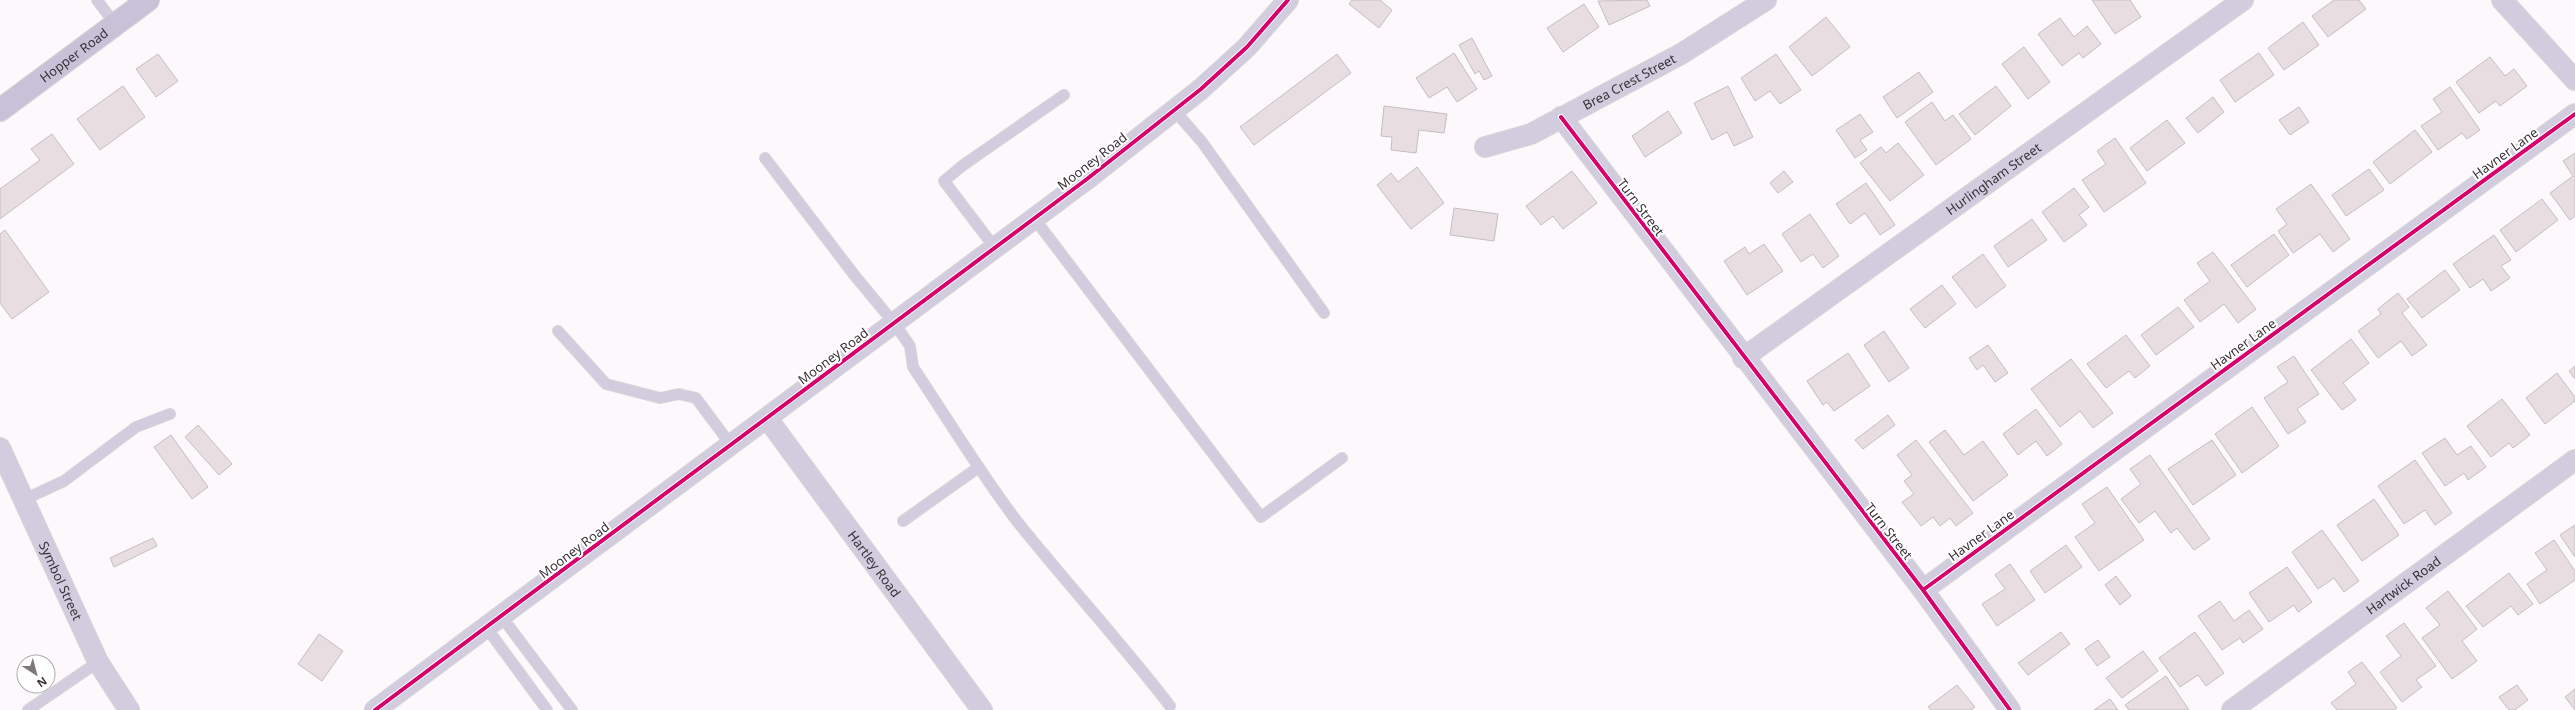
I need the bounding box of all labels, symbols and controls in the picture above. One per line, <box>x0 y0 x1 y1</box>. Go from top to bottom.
street label: Hopper Road <box>36 24 112 86</box>
street label: Brea Crest Street <box>1579 49 1679 114</box>
street label: Havner Lane <box>2469 123 2541 183</box>
street label: Mooney Road <box>1053 128 1131 194</box>
street label: Hurlingham Street <box>1942 138 2045 219</box>
street label: Turn Street <box>1613 175 1669 240</box>
street label: Havner Lane <box>2207 314 2279 374</box>
street label: Mooney Road <box>794 324 872 388</box>
street label: Turn Street <box>1861 499 1917 563</box>
street label: Havner Lane <box>1945 505 2017 565</box>
street label: Mooney Road <box>535 518 613 582</box>
street label: Hartley Road <box>844 527 905 601</box>
street label: Symbol Street <box>35 538 87 623</box>
street label: Hartwick Road <box>2362 552 2444 618</box>
north arrow <box>16 654 56 694</box>
text: N <box>34 674 50 691</box>

